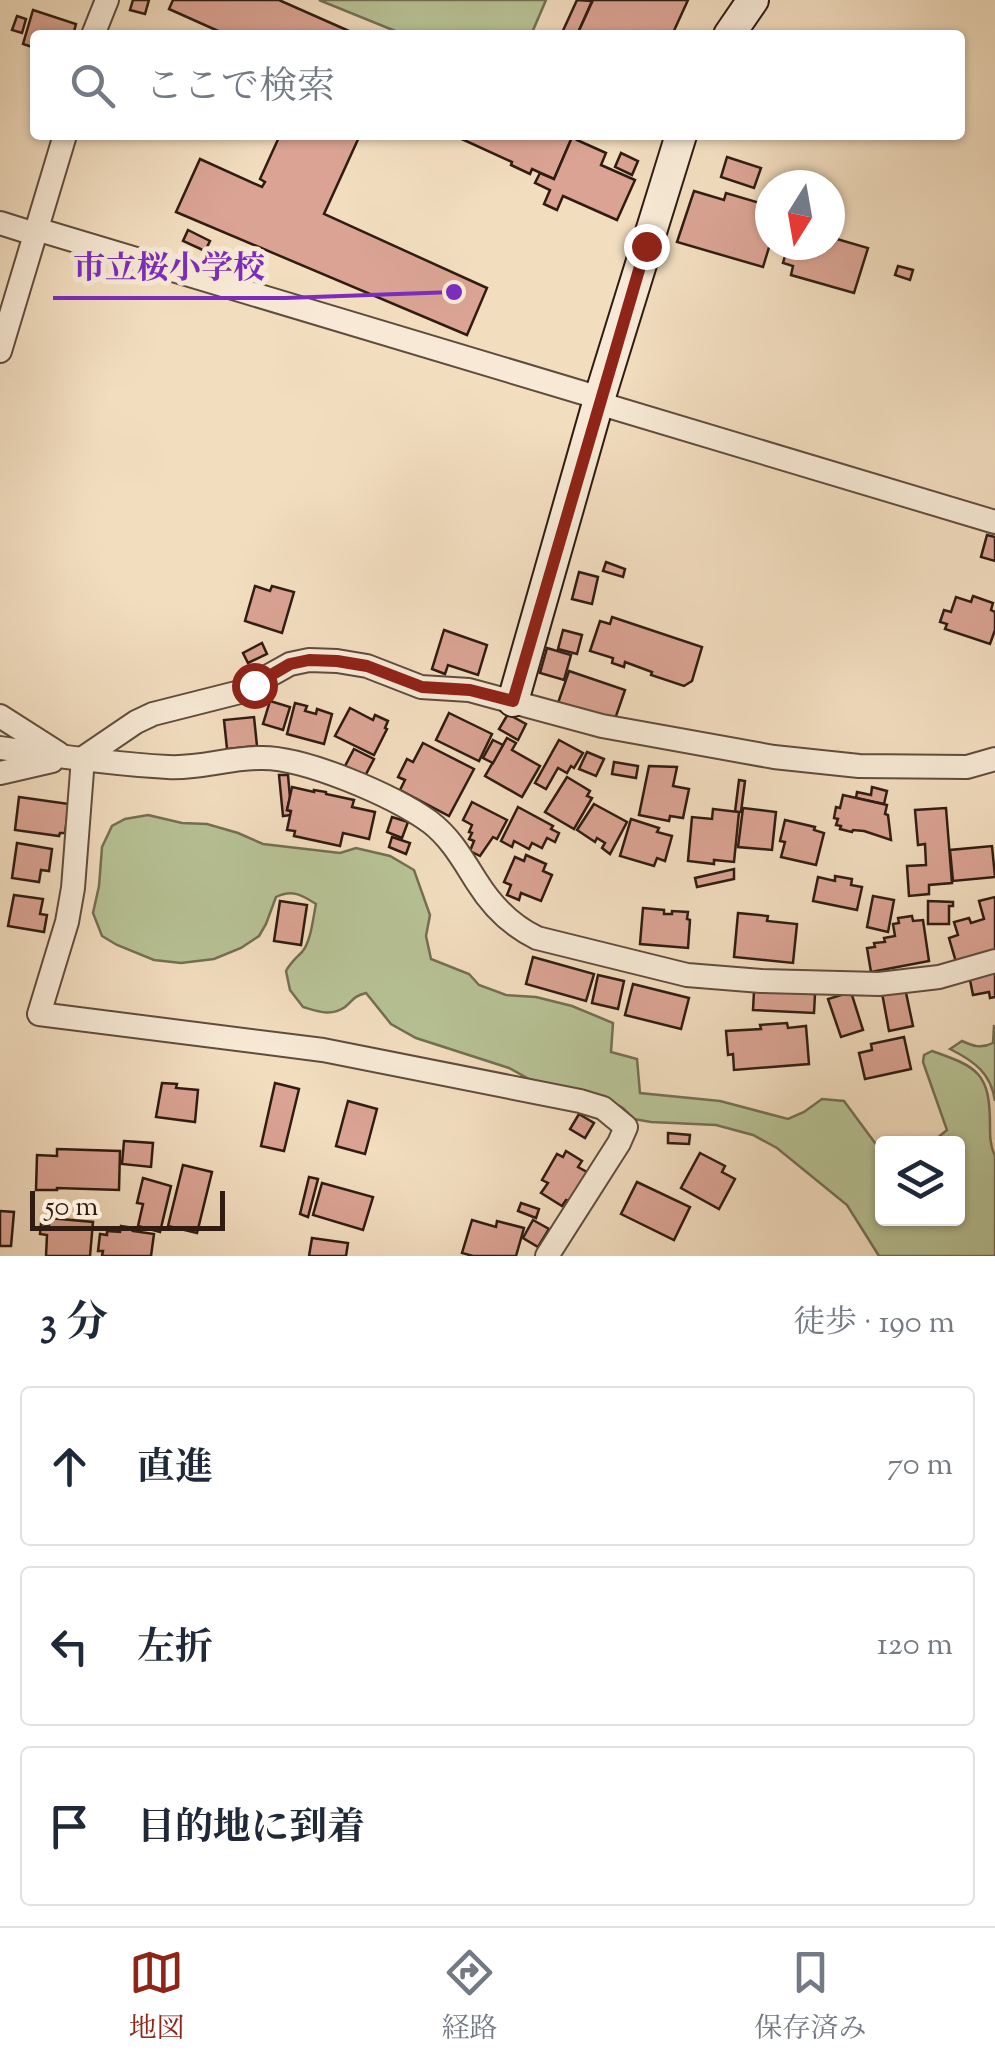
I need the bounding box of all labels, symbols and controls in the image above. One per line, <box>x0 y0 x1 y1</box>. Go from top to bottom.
search box <box>30 30 965 140</box>
icon: search <box>65 58 120 113</box>
text: ここで検索 <box>145 62 335 116</box>
north arrow <box>755 170 845 260</box>
route end <box>624 224 670 270</box>
callout: 市立桜小学校 <box>53 236 285 298</box>
text: 市立桜小学校 <box>73 247 265 293</box>
route start <box>232 663 278 709</box>
map controls <box>875 1136 965 1226</box>
button: layers <box>875 1136 965 1226</box>
scale bar <box>30 1186 225 1230</box>
text: 50 m <box>45 1188 99 1228</box>
text: 3 分 <box>40 1295 108 1355</box>
text: 徒歩 · 190 m <box>793 1301 955 1347</box>
icon: ahead <box>42 1439 97 1494</box>
text: 直進 <box>137 1443 213 1497</box>
text: 70 m <box>887 1443 953 1489</box>
icon: left <box>42 1619 97 1674</box>
text: 左折 <box>137 1623 213 1677</box>
text: 120 m <box>877 1623 953 1669</box>
icon: arrive <box>42 1799 97 1854</box>
text: 目的地に到着 <box>137 1803 365 1857</box>
tab: 地図 <box>128 1945 185 2050</box>
tab: 経路 <box>441 1945 498 2050</box>
tab: 保存済み <box>754 1945 867 2050</box>

